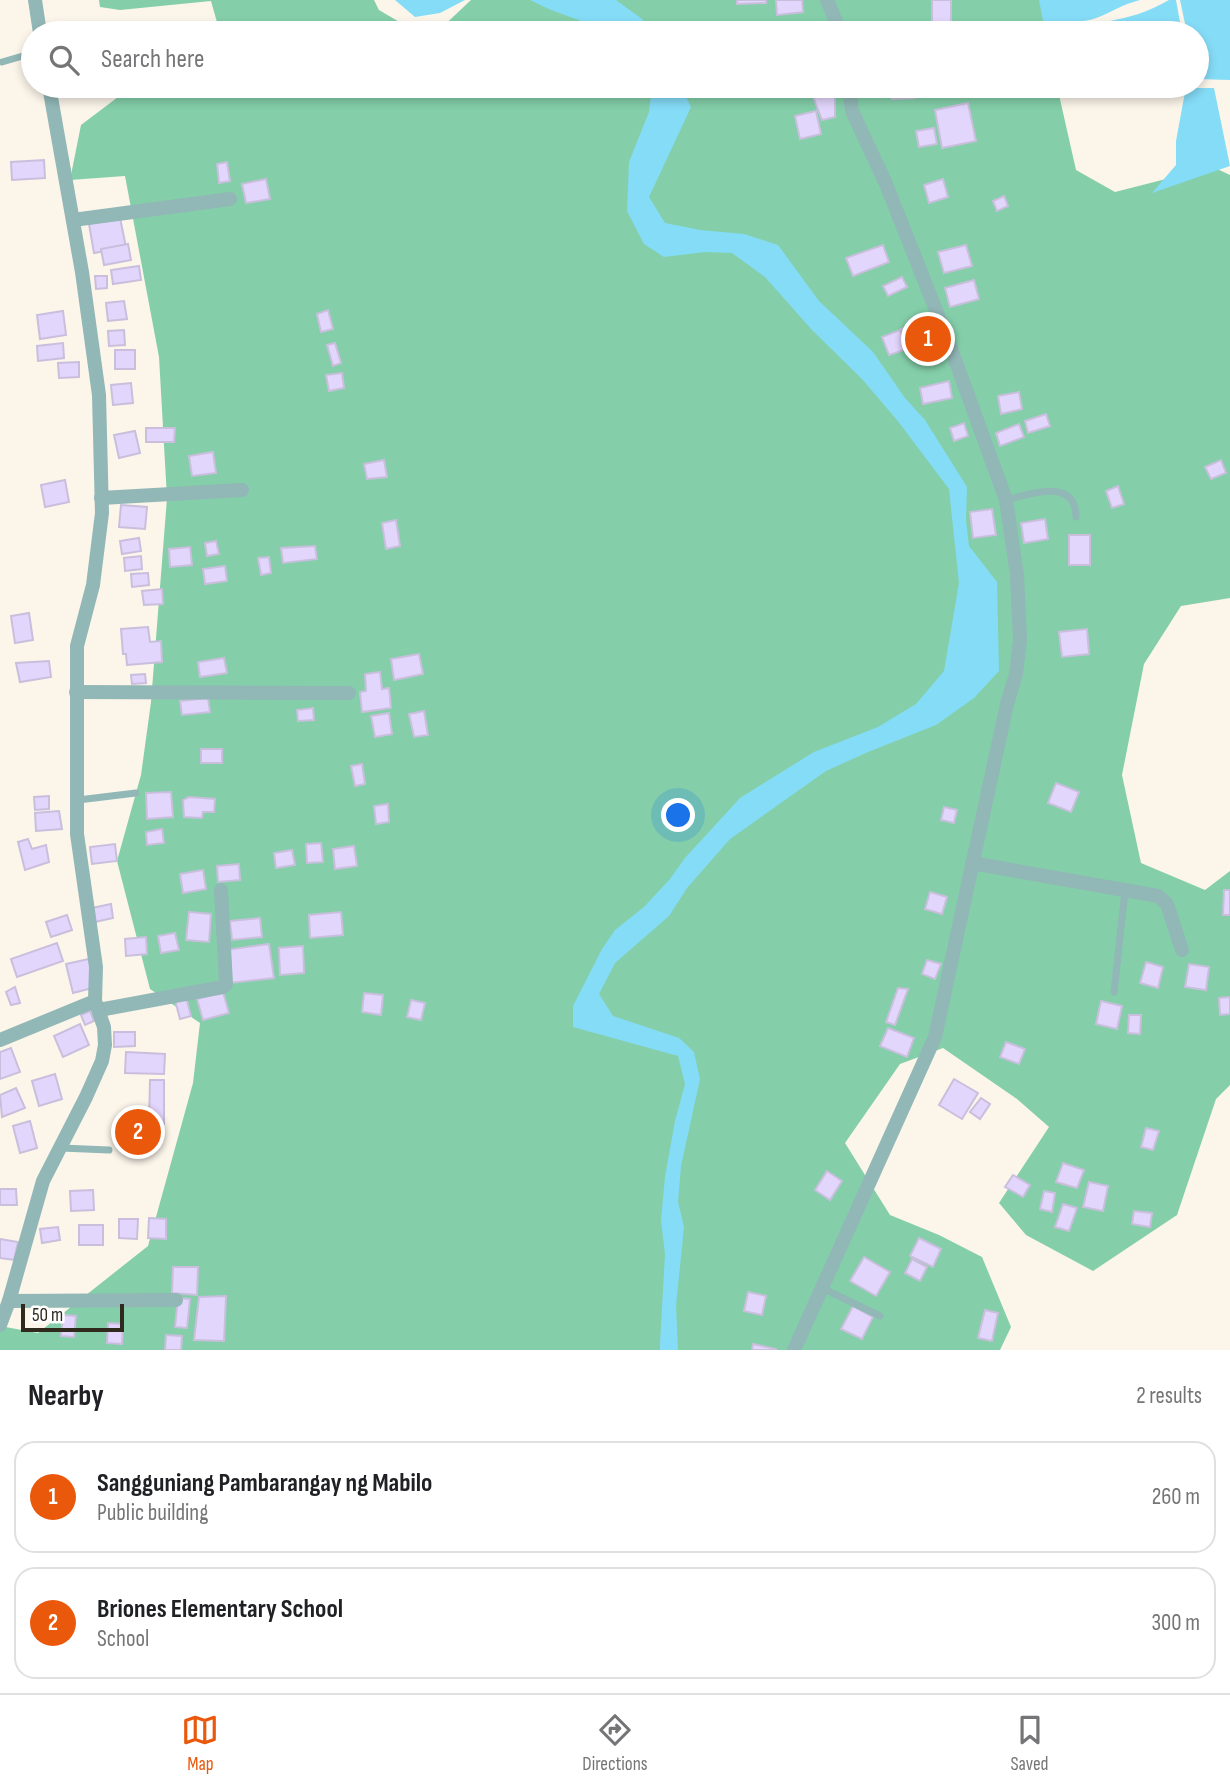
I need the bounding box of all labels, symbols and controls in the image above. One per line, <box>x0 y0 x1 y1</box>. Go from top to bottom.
search box <box>21 21 1209 98</box>
icon: search <box>45 41 83 79</box>
text: Search here <box>101 44 204 75</box>
pin: 1 <box>905 313 951 365</box>
your location <box>661 798 695 832</box>
pin: 2 <box>115 1106 161 1158</box>
scale bar <box>21 1301 124 1333</box>
text: 50 m <box>32 1304 63 1327</box>
text: Nearby <box>28 1378 104 1414</box>
text: 2 results <box>1136 1382 1202 1410</box>
text: Sangguniang Pambarangay ng Mabilo <box>97 1468 432 1499</box>
text: 1 <box>48 1483 58 1511</box>
text: 260 m <box>1152 1483 1200 1511</box>
text: Public building <box>97 1499 208 1527</box>
text: Briones Elementary School <box>97 1594 343 1625</box>
text: 2 <box>48 1609 58 1637</box>
text: 300 m <box>1151 1609 1200 1637</box>
text: School <box>97 1625 149 1653</box>
tab: Map <box>181 1711 219 1776</box>
tab: Directions <box>582 1711 648 1776</box>
tab: Saved <box>1010 1711 1049 1776</box>

